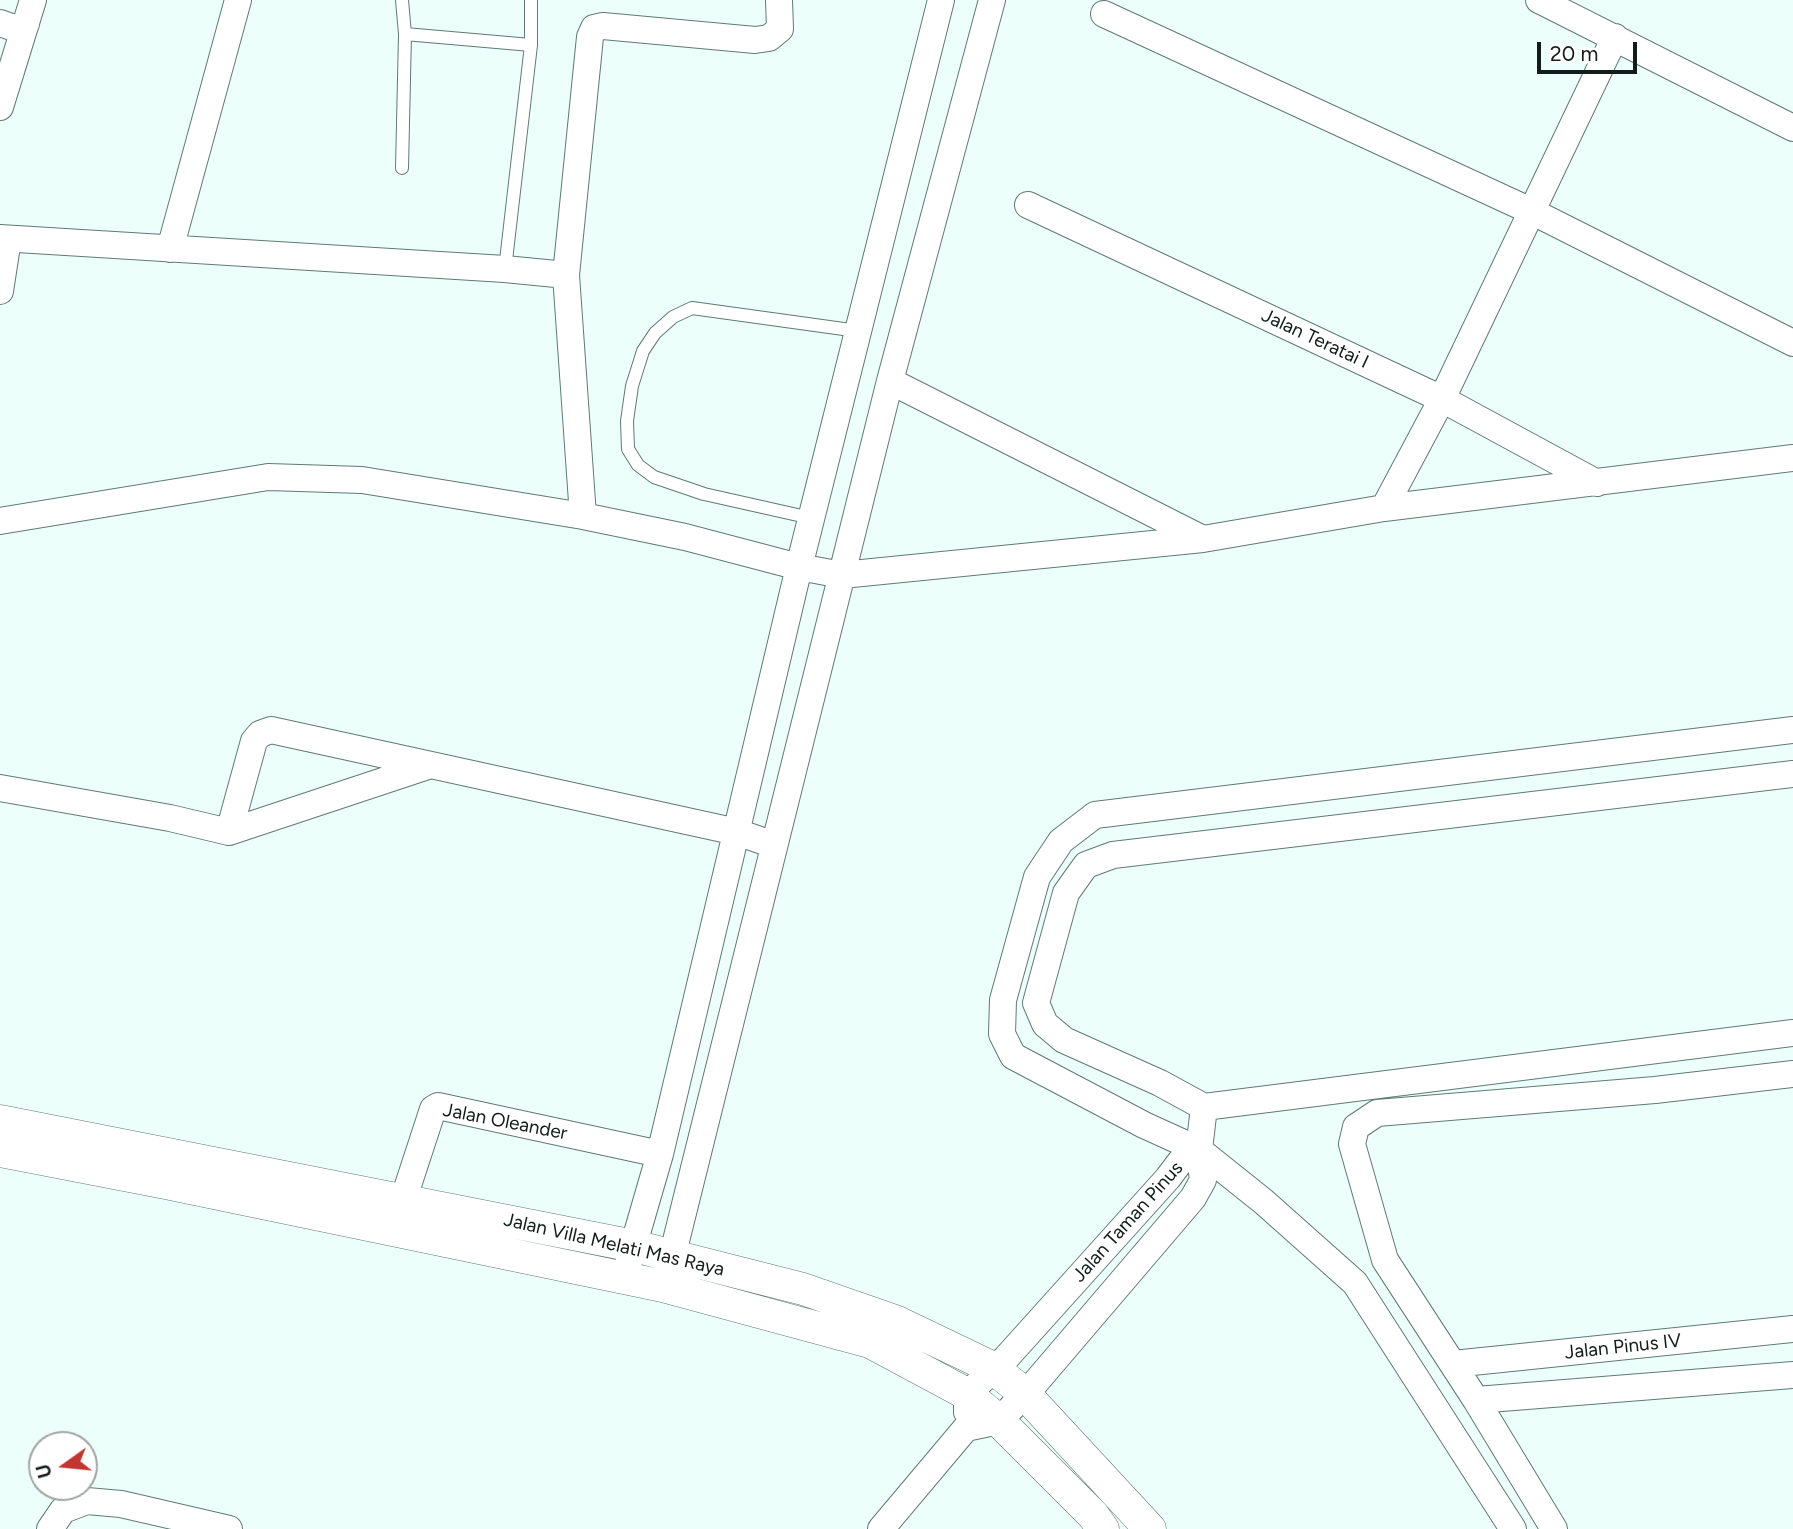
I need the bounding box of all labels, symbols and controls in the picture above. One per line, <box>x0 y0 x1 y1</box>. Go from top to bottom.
scale bar <box>1541 28 1641 72</box>
text: 20 m <box>1550 41 1598 66</box>
street label: Jalan Teratai I <box>1258 304 1372 374</box>
street label: Jalan Oleander <box>441 1099 569 1145</box>
street label: Jalan Taman Pinus <box>1068 1157 1188 1287</box>
street label: Jalan Villa Melati Mas Raya <box>501 1208 727 1282</box>
street label: Jalan Pinus IV <box>1564 1330 1682 1364</box>
north arrow <box>28 1431 98 1501</box>
text: U <box>31 1462 57 1480</box>

